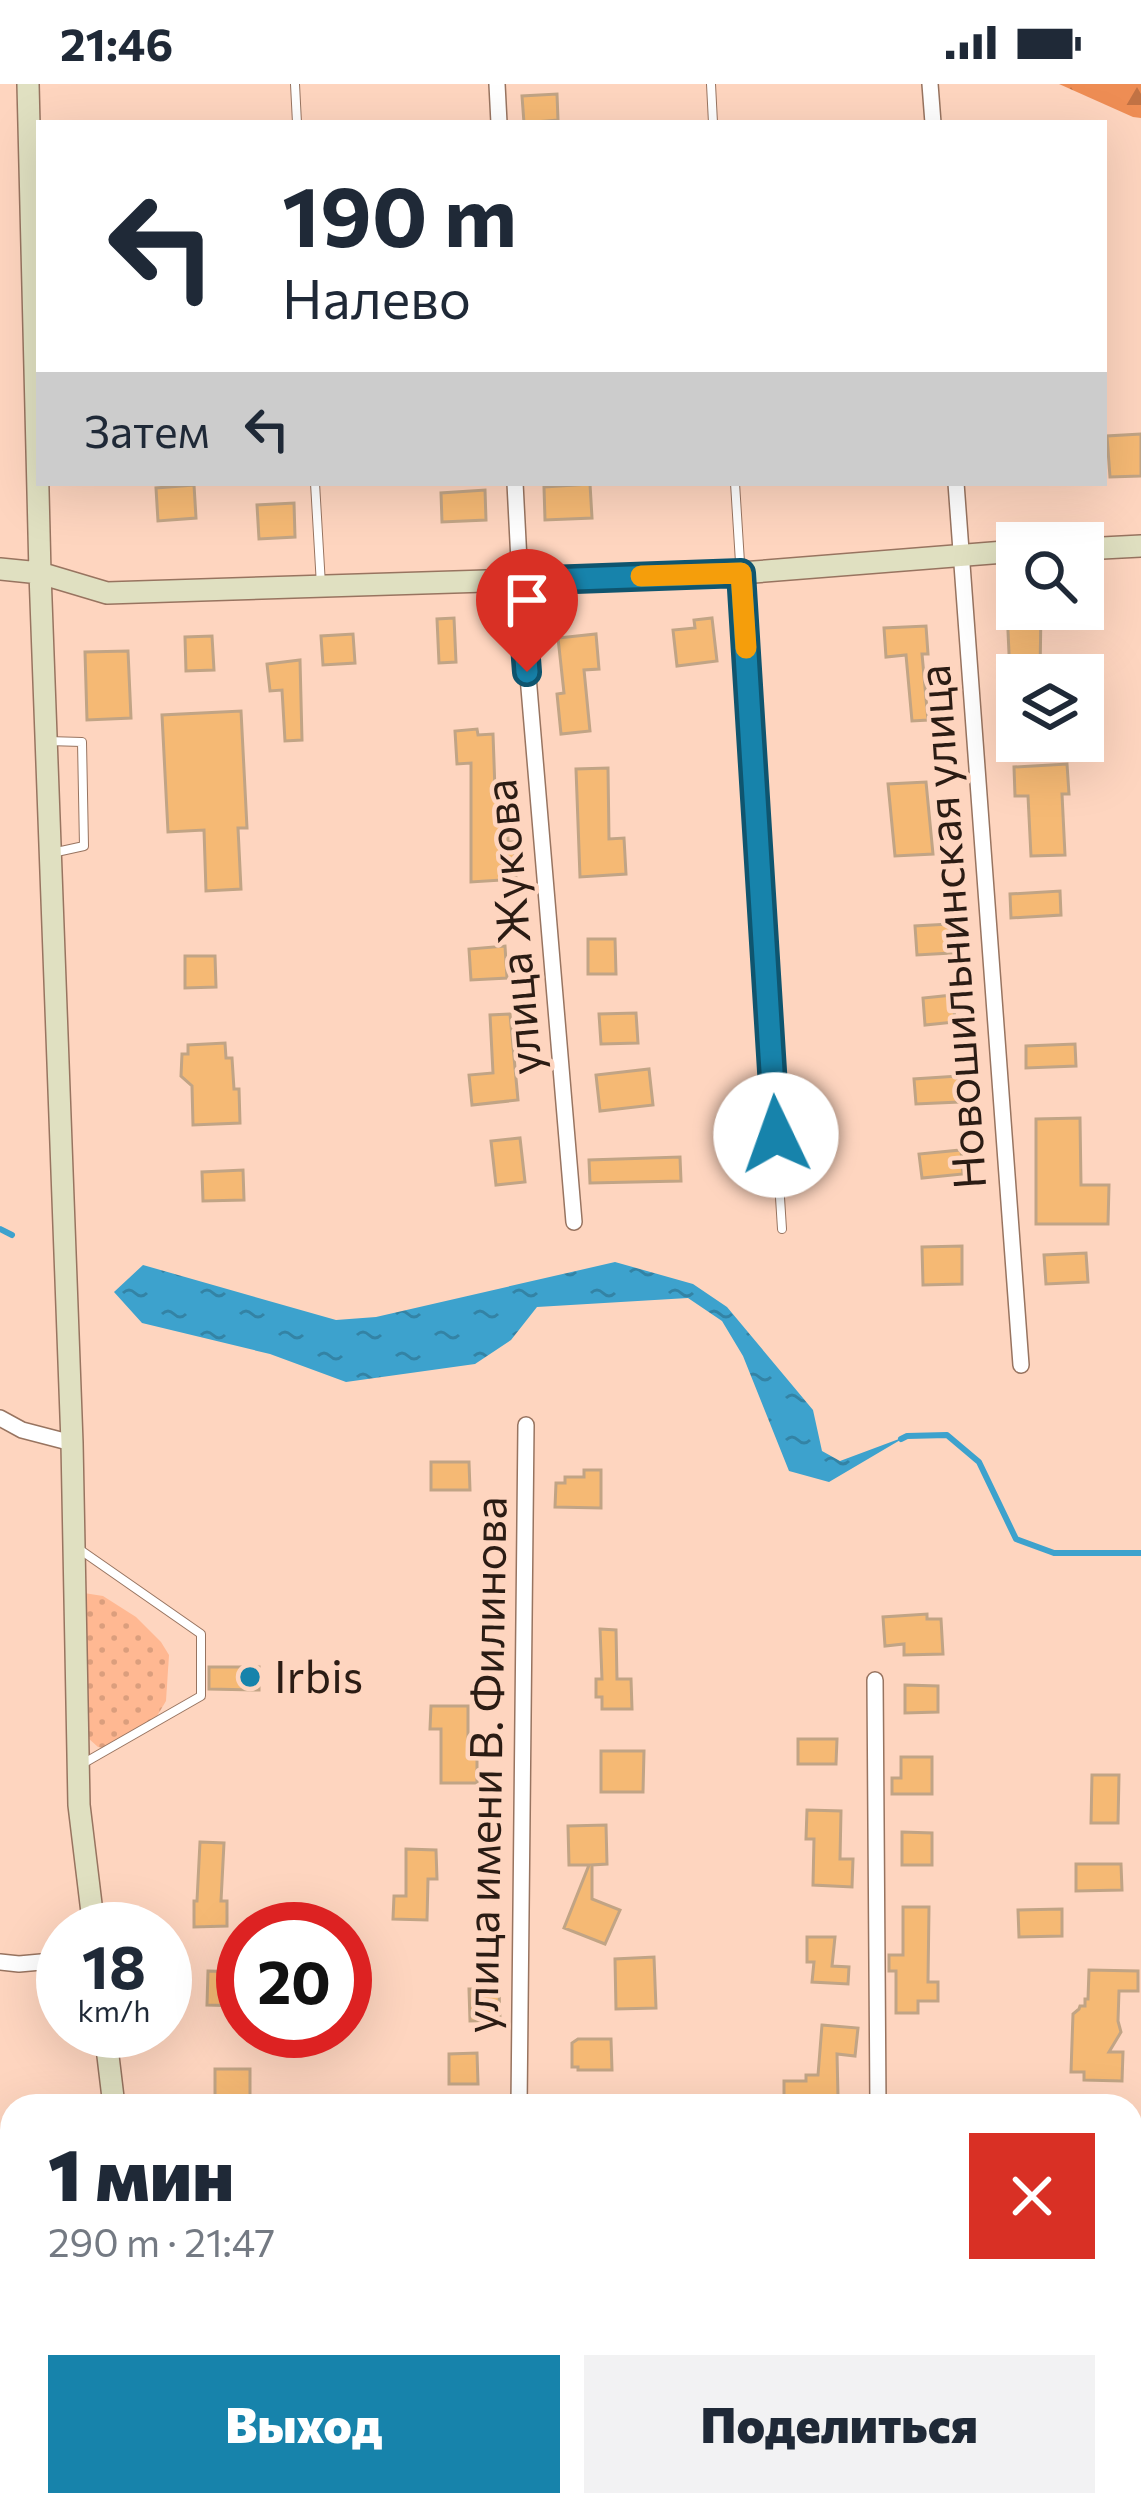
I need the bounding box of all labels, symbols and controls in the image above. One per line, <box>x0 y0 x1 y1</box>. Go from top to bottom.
text: 21:46 <box>60 15 173 70</box>
text: 190 m <box>282 162 517 264</box>
icon: left <box>84 168 240 324</box>
text: Налево <box>282 264 471 330</box>
icon: left <box>234 396 300 462</box>
text: Затем <box>84 402 210 457</box>
map controls <box>996 522 1104 762</box>
button: search <box>996 522 1104 630</box>
pin <box>476 549 578 672</box>
icon: arrive <box>494 567 560 633</box>
button: layers <box>996 654 1104 762</box>
street label: Новошильнинская улица <box>904 663 995 1191</box>
street label: улица Жукова <box>470 777 551 1078</box>
position arrow <box>713 1072 839 1198</box>
street label: улица имени В. Филинова <box>451 1496 516 2034</box>
place label: Irbis <box>274 1647 363 1702</box>
marker: Irbis <box>237 1664 263 1690</box>
speed limit sign: 20 <box>216 1902 372 2058</box>
text: 18 <box>82 1928 146 2001</box>
text: km/h <box>78 1991 150 2028</box>
text: 1 мин <box>48 2128 234 2216</box>
button: close <box>969 2133 1095 2259</box>
text: 290 m · 21:47 <box>48 2217 275 2265</box>
button: Выход <box>48 2355 560 2493</box>
button: Поделиться <box>584 2355 1095 2493</box>

